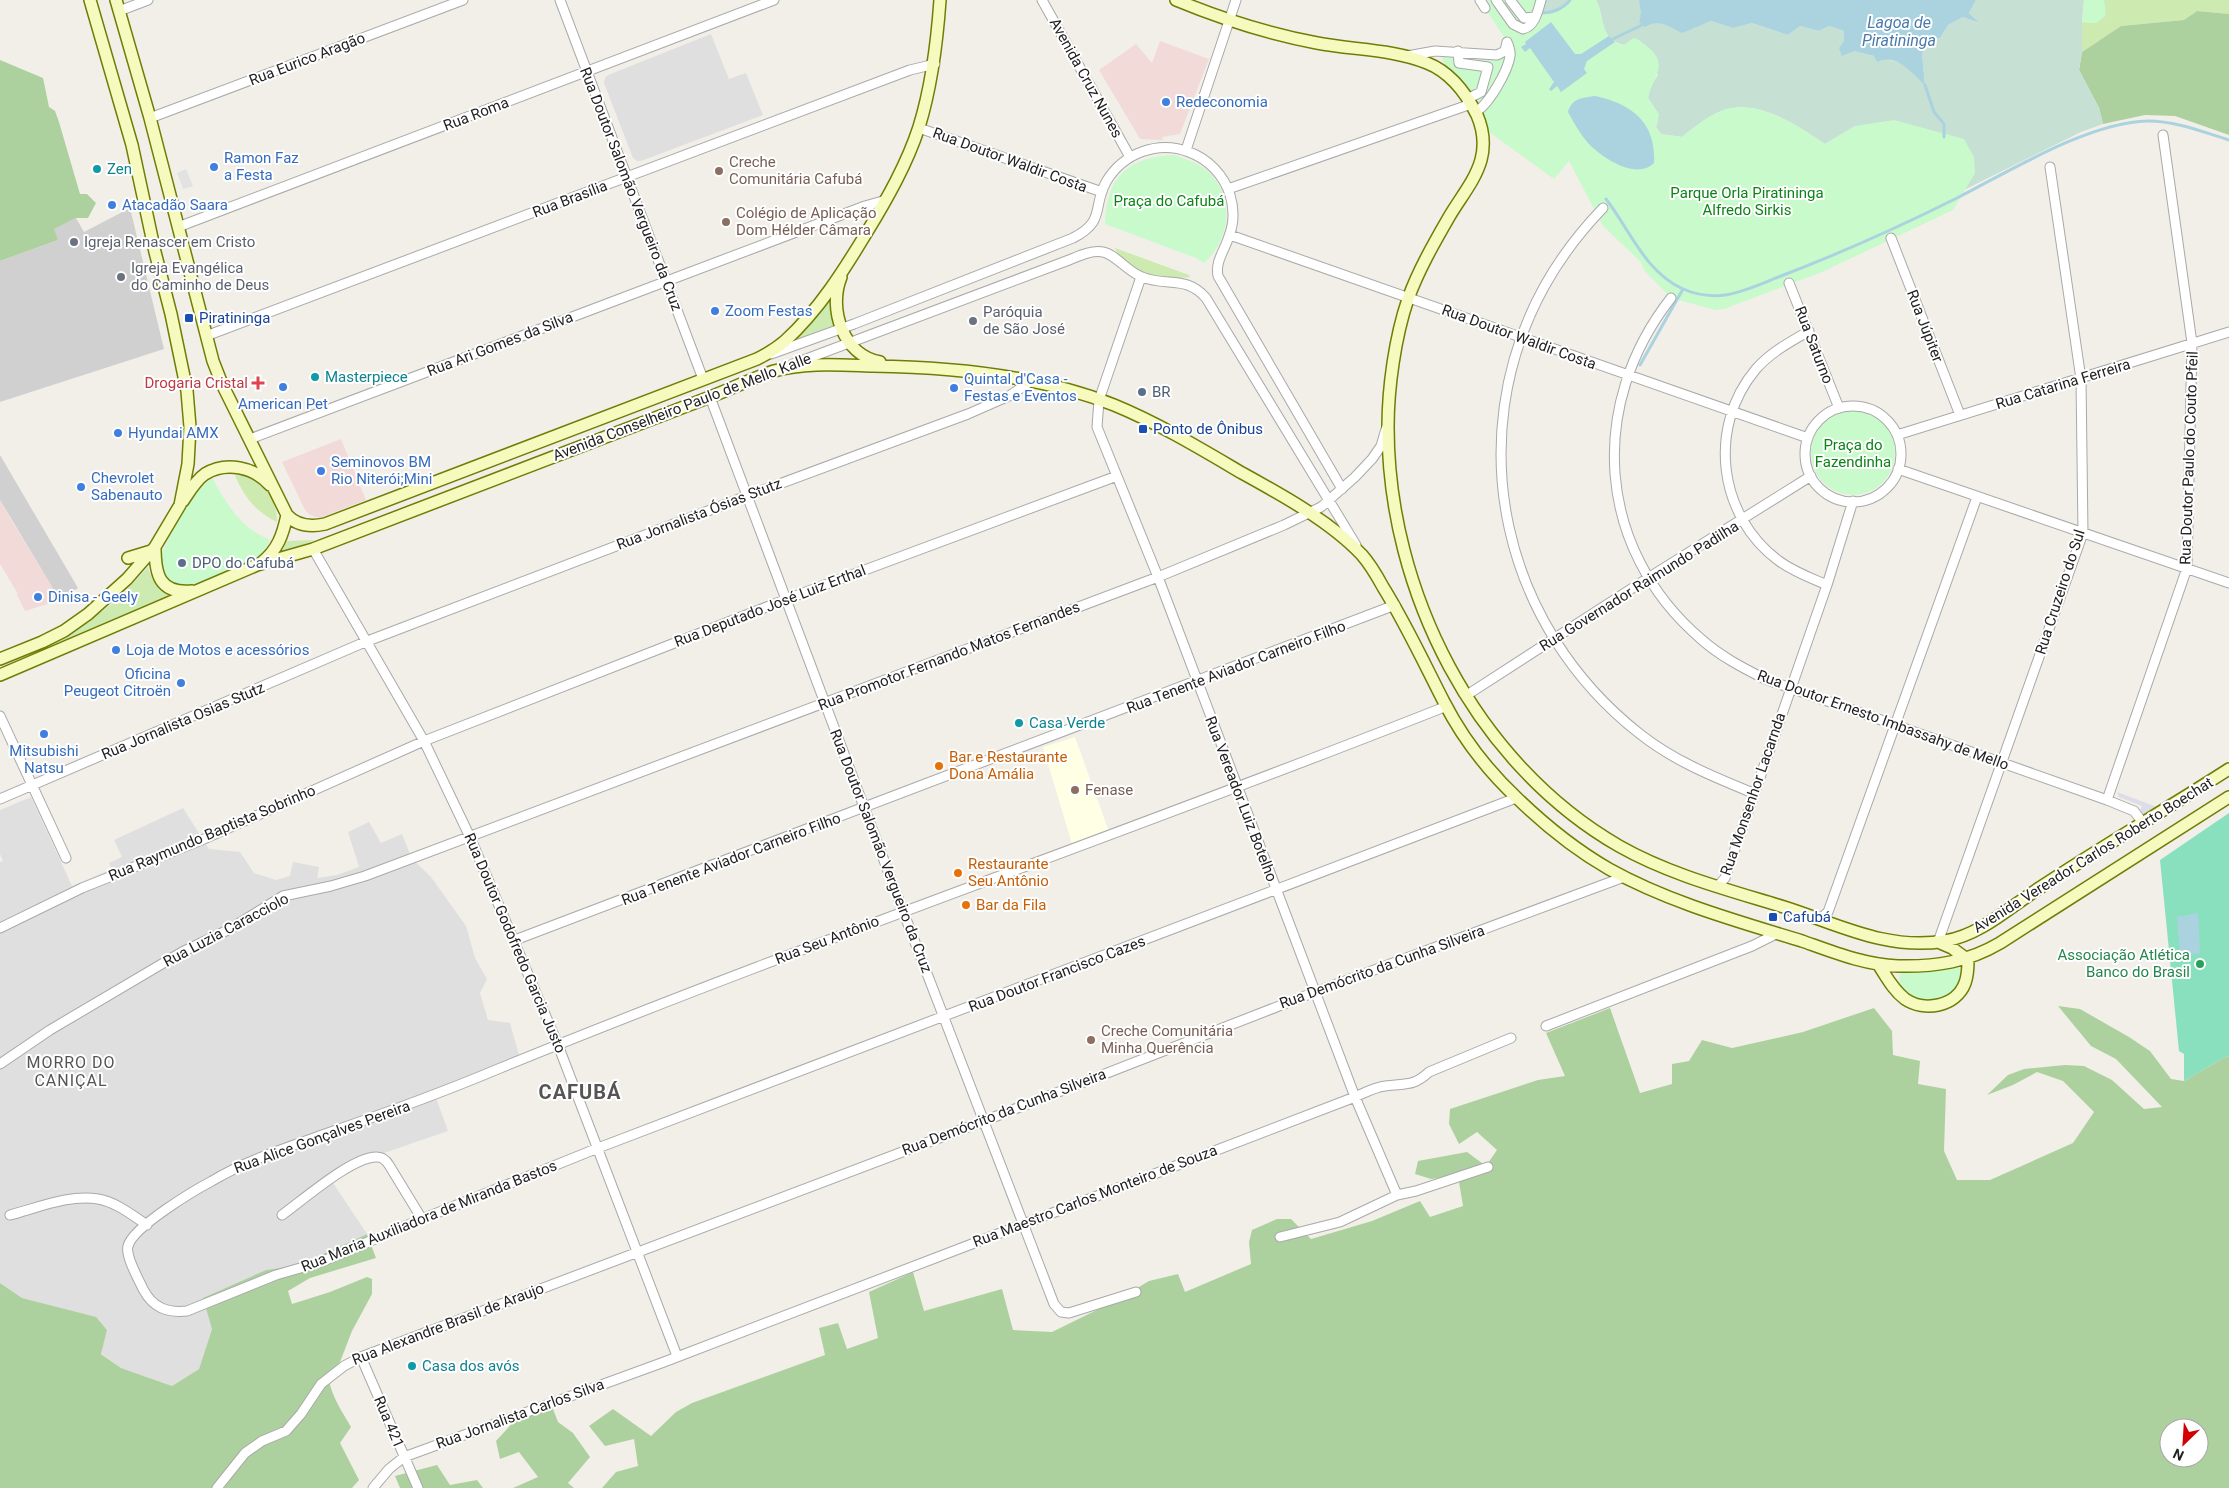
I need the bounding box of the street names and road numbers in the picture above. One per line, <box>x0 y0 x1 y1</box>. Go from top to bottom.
street label: Avenida Cruz Nunes <box>1046 15 1126 141</box>
street label: Rua Eurico Aragão <box>246 29 368 89</box>
street label: Rua Doutor Salomão Vergueiro da Cruz <box>576 65 686 313</box>
street label: Rua Roma <box>441 93 511 135</box>
street label: Rua Doutor Waldir Costa <box>930 124 1090 196</box>
street label: Rua Brasília <box>530 177 610 221</box>
street label: Rua Júpiter <box>1903 287 1947 365</box>
street label: Rua Doutor Waldir Costa <box>1439 301 1599 373</box>
street label: Rua Saturno <box>1791 304 1837 386</box>
street label: Rua Ari Gomes da Silva <box>425 308 575 380</box>
street label: Avenida Conselheiro Paulo de Mello Kalle <box>550 349 814 465</box>
street label: Rua Doutor Paulo do Couto Pfeil <box>2176 351 2202 565</box>
street label: Rua Catarina Ferreira <box>1993 355 2133 413</box>
street label: Rua Jornalista Ósias Stutz <box>614 474 784 554</box>
street label: Rua Governador Raimundo Padilha <box>1536 517 1742 655</box>
street label: Rua Cruzeiro do Sul <box>2031 527 2089 657</box>
street label: Rua Deputado José Luiz Erthal <box>672 561 868 651</box>
street label: Rua Promotor Fernando Matos Fernandes <box>816 598 1082 714</box>
street label: Rua Tenente Aviador Carneiro Filho <box>1124 617 1348 717</box>
street label: Rua Doutor Ernesto Imbassahy de Mello <box>1755 666 2011 774</box>
street label: Rua Jornalista Osias Stutz <box>99 678 267 764</box>
street label: Rua Monsenhor Lacarnda <box>1717 710 1789 878</box>
street label: Rua Vereador Luiz Botelho <box>1201 714 1281 884</box>
street label: Rua Doutor Salomão Vergueiro da Cruz <box>826 727 936 975</box>
street label: Avenida Vereador Carlos Roberto Boechat <box>1970 773 2216 937</box>
street label: Rua Raymundo Baptista Sobrinho <box>106 781 318 885</box>
street label: Rua Tenente Aviador Carneiro Filho <box>619 809 843 909</box>
street label: Rua Doutor Godofredo Garcia Justo <box>460 830 570 1056</box>
street label: Rua Luzia Caracciolo <box>160 889 292 971</box>
street label: Rua Seu Antônio <box>772 912 882 968</box>
street label: Rua Demócrito da Cunha Silveira <box>1277 921 1487 1013</box>
street label: Rua Doutor Francisco Cazes <box>966 932 1148 1016</box>
street label: Rua Demócrito da Cunha Silveira <box>899 1065 1109 1159</box>
street label: Rua Alice Gonçalves Pereira <box>231 1097 413 1177</box>
street label: Rua Maestro Carlos Monteiro de Souza <box>970 1141 1220 1251</box>
street label: Rua Maria Auxiliadora de Miranda Bastos <box>299 1156 559 1276</box>
street label: Rua Alexandre Brasil de Araujo <box>350 1279 546 1369</box>
street label: Rua Jornalista Carlos Silva <box>433 1375 607 1453</box>
street label: Rua 421 <box>370 1393 408 1451</box>

